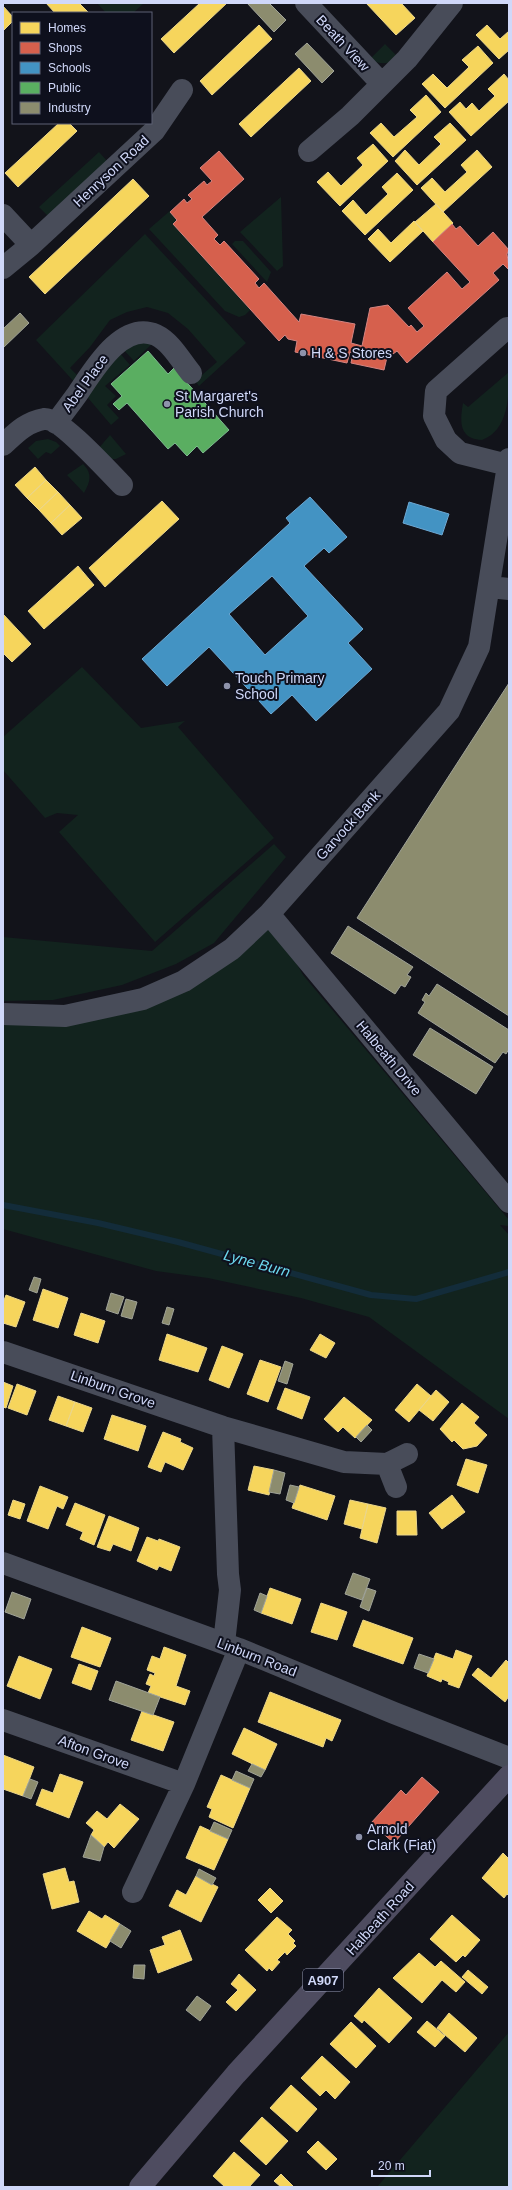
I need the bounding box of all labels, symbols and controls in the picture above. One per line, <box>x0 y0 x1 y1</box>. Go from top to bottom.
legend <box>12 12 152 124</box>
street label: Beath View <box>313 12 374 75</box>
text: Homes <box>48 21 86 35</box>
text: Shops <box>48 41 82 55</box>
text: Schools <box>48 61 91 75</box>
text: Public <box>48 81 81 95</box>
text: Industry <box>48 101 91 115</box>
street label: Henryson Road <box>70 132 152 210</box>
place label: H & S Stores <box>311 345 392 361</box>
marker: H & S Stores <box>298 348 308 358</box>
street label: Abel Place <box>59 351 111 415</box>
place label: St Margaret's Parish Church <box>175 388 264 420</box>
marker: St Margaret's Parish Church <box>162 399 172 409</box>
place label: Touch Primary School <box>235 670 324 702</box>
marker: Touch Primary School <box>222 681 232 691</box>
street label: Garvock Bank <box>313 786 384 863</box>
street label: Halbeath Drive <box>353 1017 425 1099</box>
water label: Lyne Burn <box>222 1246 292 1280</box>
street label: Linburn Grove <box>68 1367 158 1411</box>
street label: Linburn Road <box>215 1634 299 1680</box>
street label: Afton Grove <box>56 1732 132 1772</box>
place label: Arnold Clark (Fiat) <box>367 1821 436 1853</box>
marker: Arnold Clark (Fiat) <box>354 1832 364 1842</box>
street label: Halbeath Road <box>343 1878 417 1958</box>
road number: A907 <box>303 1969 343 1991</box>
scale bar <box>372 2152 430 2178</box>
text: 20 m <box>378 2159 405 2173</box>

